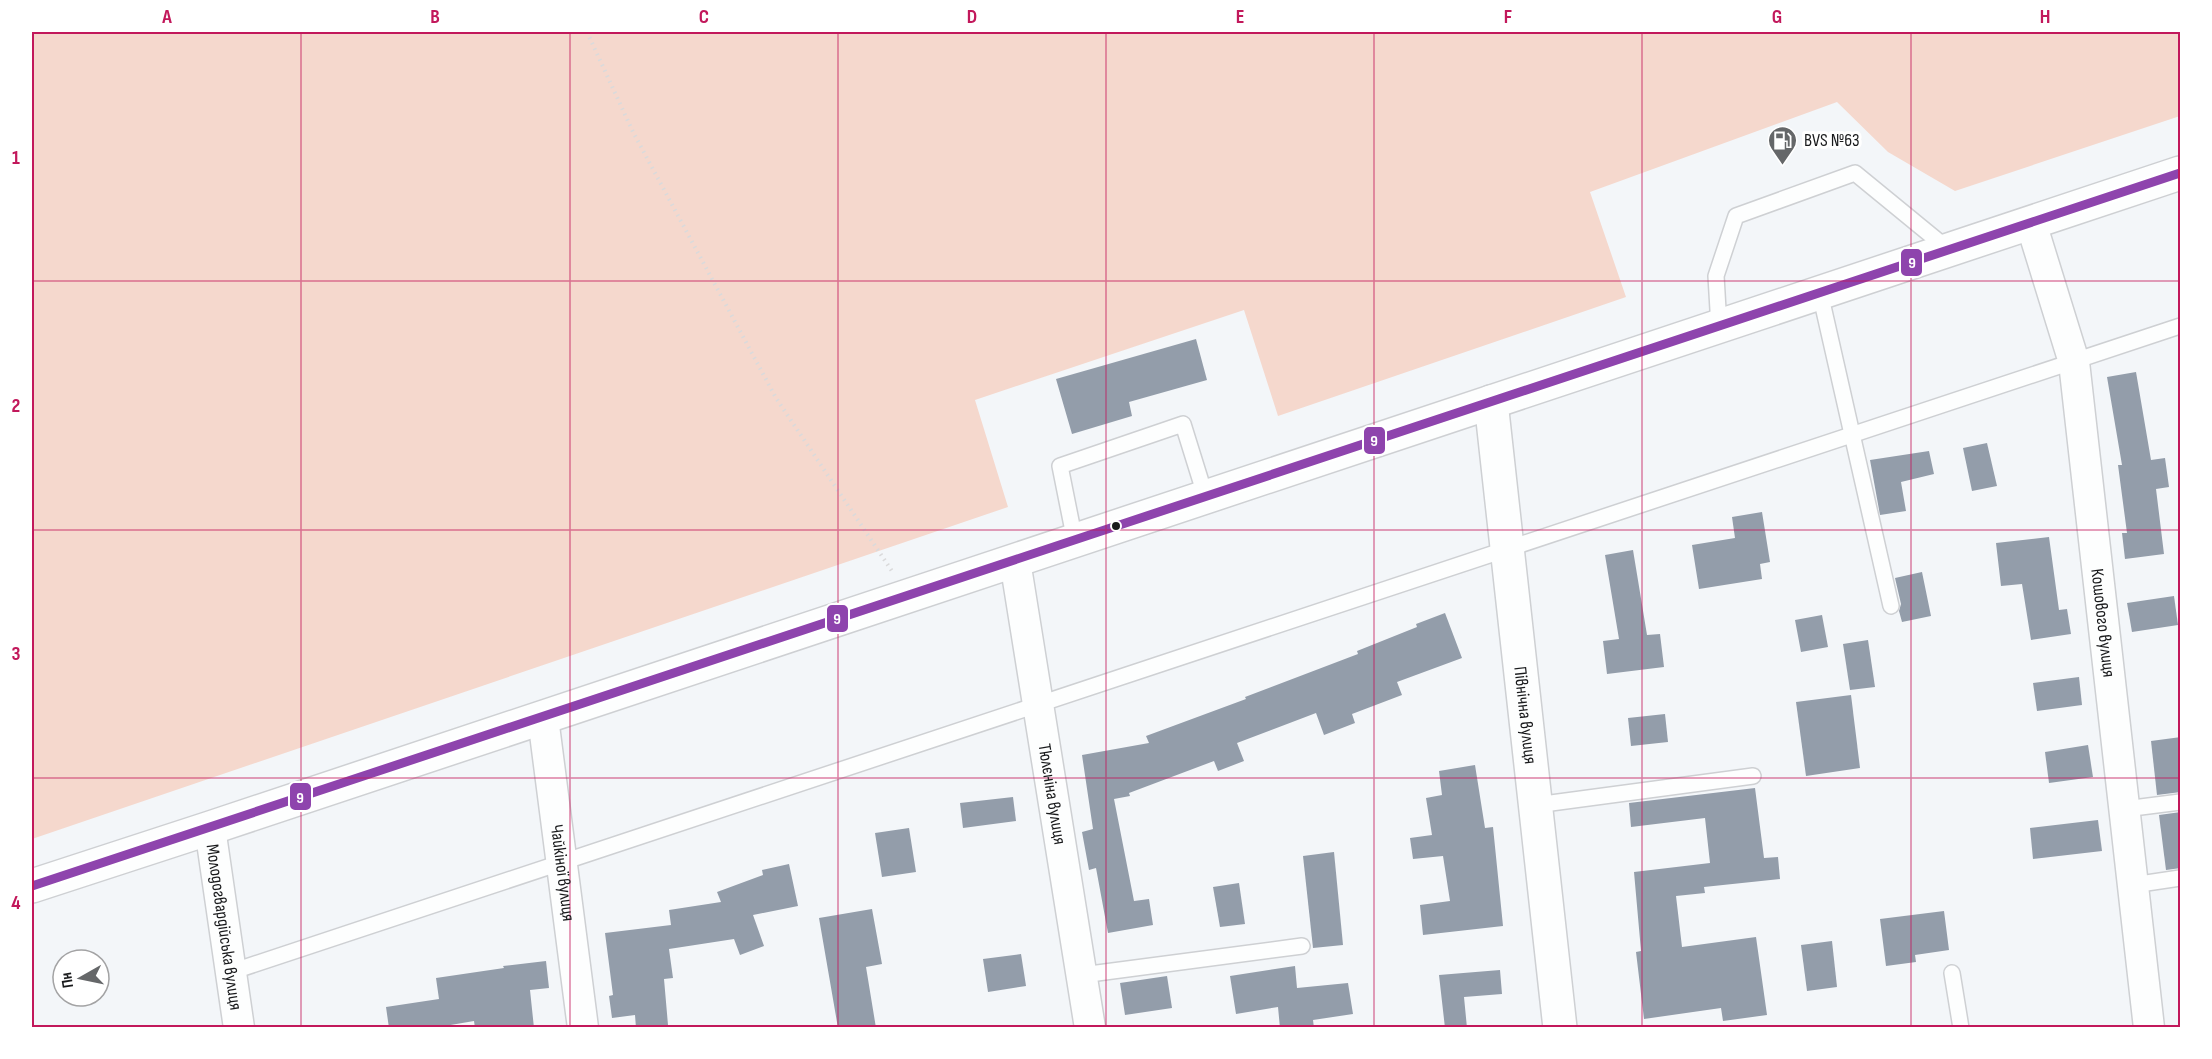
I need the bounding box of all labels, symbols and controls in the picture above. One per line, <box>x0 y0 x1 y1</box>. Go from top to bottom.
text: A <box>161 5 172 29</box>
text: B <box>430 5 440 29</box>
text: C <box>699 5 709 29</box>
text: D <box>967 5 977 29</box>
text: E <box>1236 5 1244 29</box>
text: F <box>1504 5 1512 29</box>
text: G <box>1772 5 1782 29</box>
text: H <box>2040 5 2050 29</box>
fuel station icon: BVS №63 <box>1767 124 1799 166</box>
place label: BVS №63 <box>1804 130 1860 151</box>
text: 1 <box>12 146 20 170</box>
line badge: 9 <box>1900 248 1923 277</box>
text: 9 <box>1908 254 1916 273</box>
text: 2 <box>12 394 20 418</box>
line badge: 9 <box>1363 426 1386 455</box>
text: 9 <box>1370 432 1378 451</box>
unlabelled marker <box>1110 520 1122 532</box>
street label: Кошового вулиця <box>2087 567 2120 678</box>
line badge: 9 <box>826 604 849 633</box>
text: 9 <box>833 610 841 629</box>
text: 3 <box>12 642 21 666</box>
street label: Північна вулиця <box>1510 665 1541 765</box>
street label: Тюлєніна вулиця <box>1034 742 1071 846</box>
line badge: 9 <box>289 782 312 811</box>
text: 9 <box>296 789 304 808</box>
street label: Чайкіної вулиця <box>546 823 580 922</box>
street label: Молодогвардійська вулиця <box>202 843 247 1011</box>
text: 4 <box>11 891 21 915</box>
north arrow <box>51 948 111 1008</box>
text: Пн <box>57 971 78 989</box>

